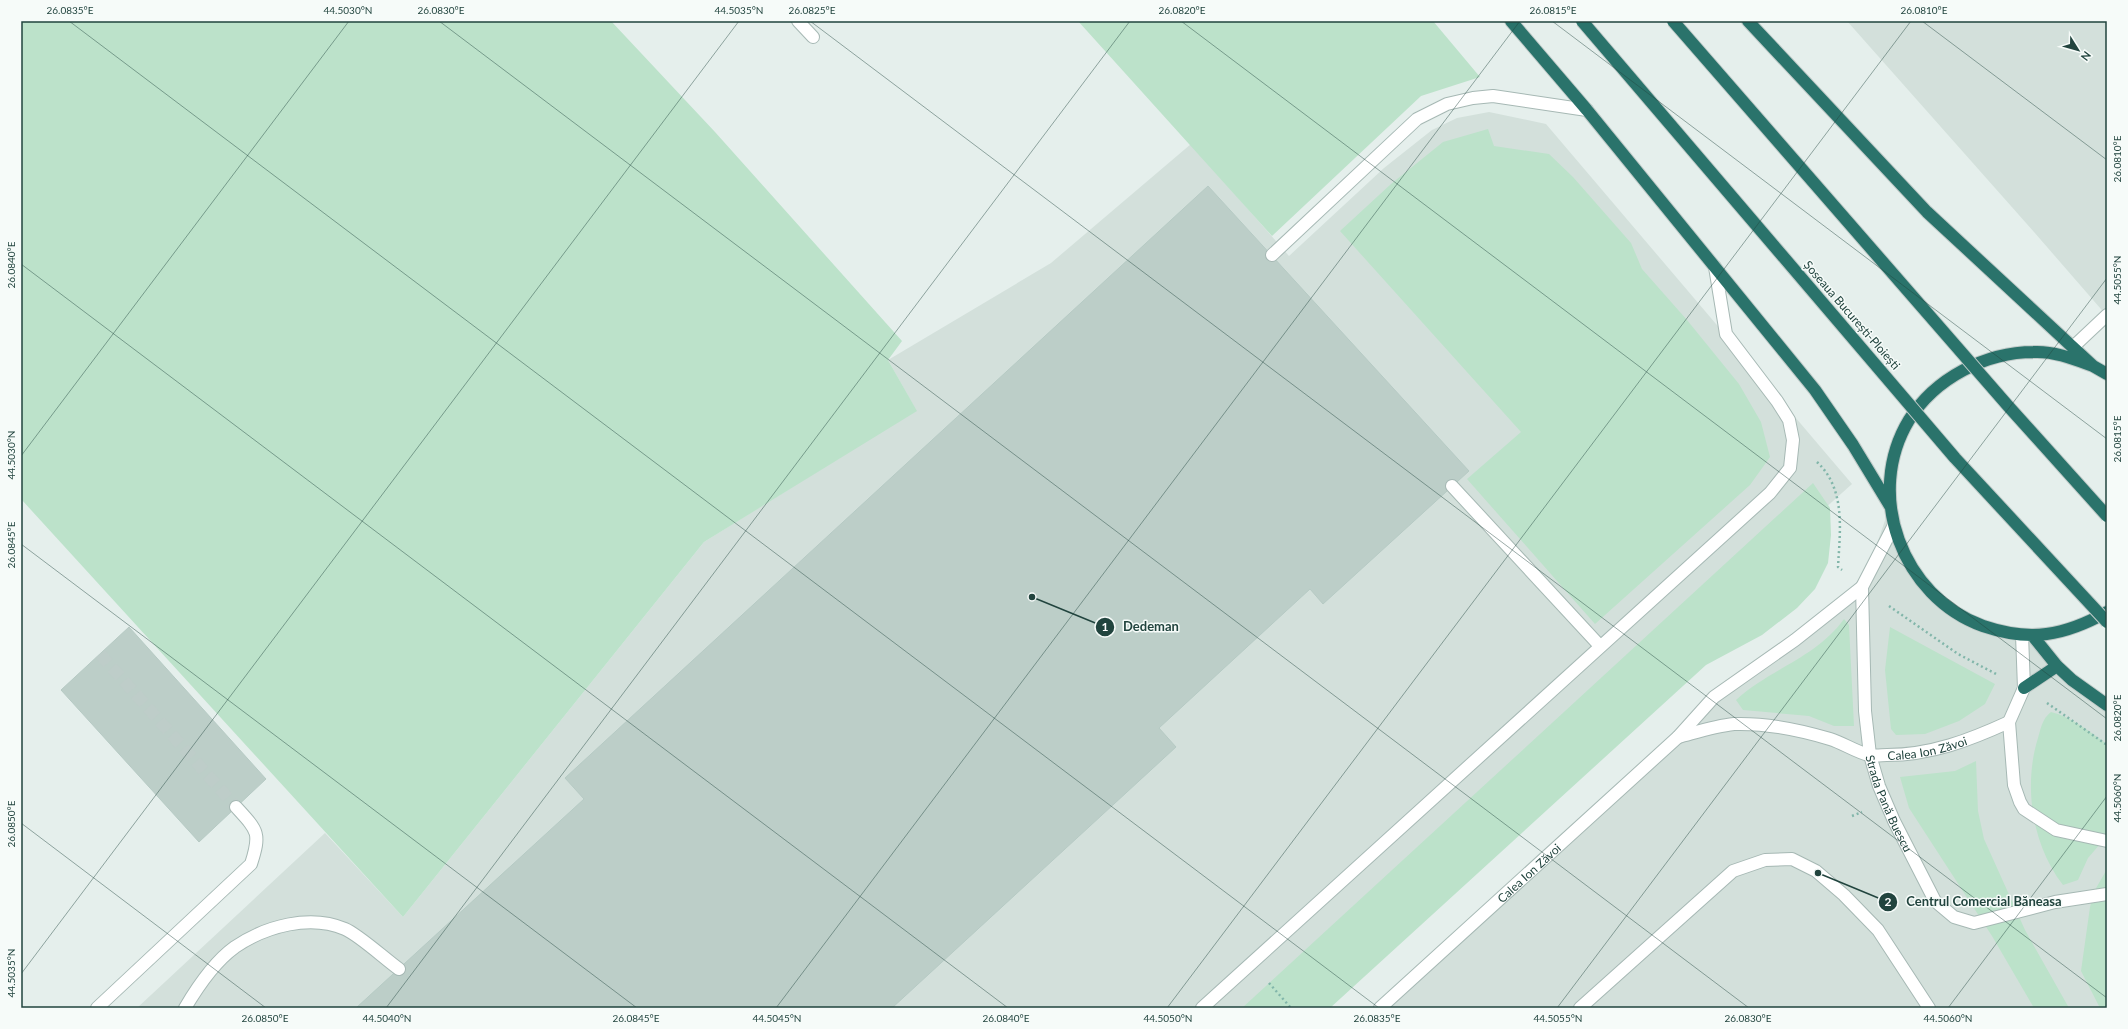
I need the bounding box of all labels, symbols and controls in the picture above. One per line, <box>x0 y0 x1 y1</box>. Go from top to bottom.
text: 26.0835°E <box>46 4 94 16</box>
text: 44.5030°N <box>324 4 372 16</box>
text: 26.0830°E <box>417 4 465 16</box>
text: 44.5035°N <box>715 4 763 16</box>
text: 26.0825°E <box>788 4 836 16</box>
text: 26.0820°E <box>1158 4 1206 16</box>
text: 26.0815°E <box>1529 4 1577 16</box>
text: 26.0810°E <box>1900 4 1948 16</box>
north arrow <box>2058 30 2098 70</box>
text: N <box>2079 49 2094 64</box>
text: 26.0810°E <box>2111 135 2123 183</box>
text: 26.0840°E <box>5 241 17 289</box>
text: 44.5055°N <box>2111 256 2123 304</box>
street label: Șoseaua București-Ploiești <box>1801 257 1903 373</box>
text: 26.0815°E <box>2111 415 2123 463</box>
text: 44.5030°N <box>5 431 17 479</box>
text: 26.0845°E <box>5 521 17 569</box>
callout: Dedeman <box>1095 614 1187 639</box>
text: Dedeman <box>1123 618 1179 634</box>
text: 1 <box>1102 619 1109 634</box>
text: 26.0820°E <box>2111 694 2123 742</box>
street label: Calea Ion Zăvoi <box>1887 733 1969 763</box>
street label: Strada Pană Buescu <box>1863 753 1916 854</box>
text: 44.5060°N <box>2111 774 2123 822</box>
text: 26.0850°E <box>5 800 17 848</box>
street label: Calea Ion Zăvoi <box>1494 840 1564 905</box>
callout: Centrul Comercial Băneasa <box>1878 889 2069 914</box>
text: Centrul Comercial Băneasa <box>1906 893 2062 909</box>
text: 2 <box>1885 894 1892 909</box>
text: 44.5035°N <box>5 949 17 997</box>
text: 26.0850°E <box>241 1012 289 1024</box>
text: 44.5040°N <box>363 1012 411 1024</box>
text: 26.0845°E <box>612 1012 660 1024</box>
text: 44.5045°N <box>753 1012 801 1024</box>
text: 26.0840°E <box>982 1012 1030 1024</box>
text: 44.5050°N <box>1144 1012 1192 1024</box>
text: 26.0835°E <box>1353 1012 1401 1024</box>
text: 44.5055°N <box>1534 1012 1582 1024</box>
text: 26.0830°E <box>1724 1012 1772 1024</box>
text: 44.5060°N <box>1924 1012 1972 1024</box>

